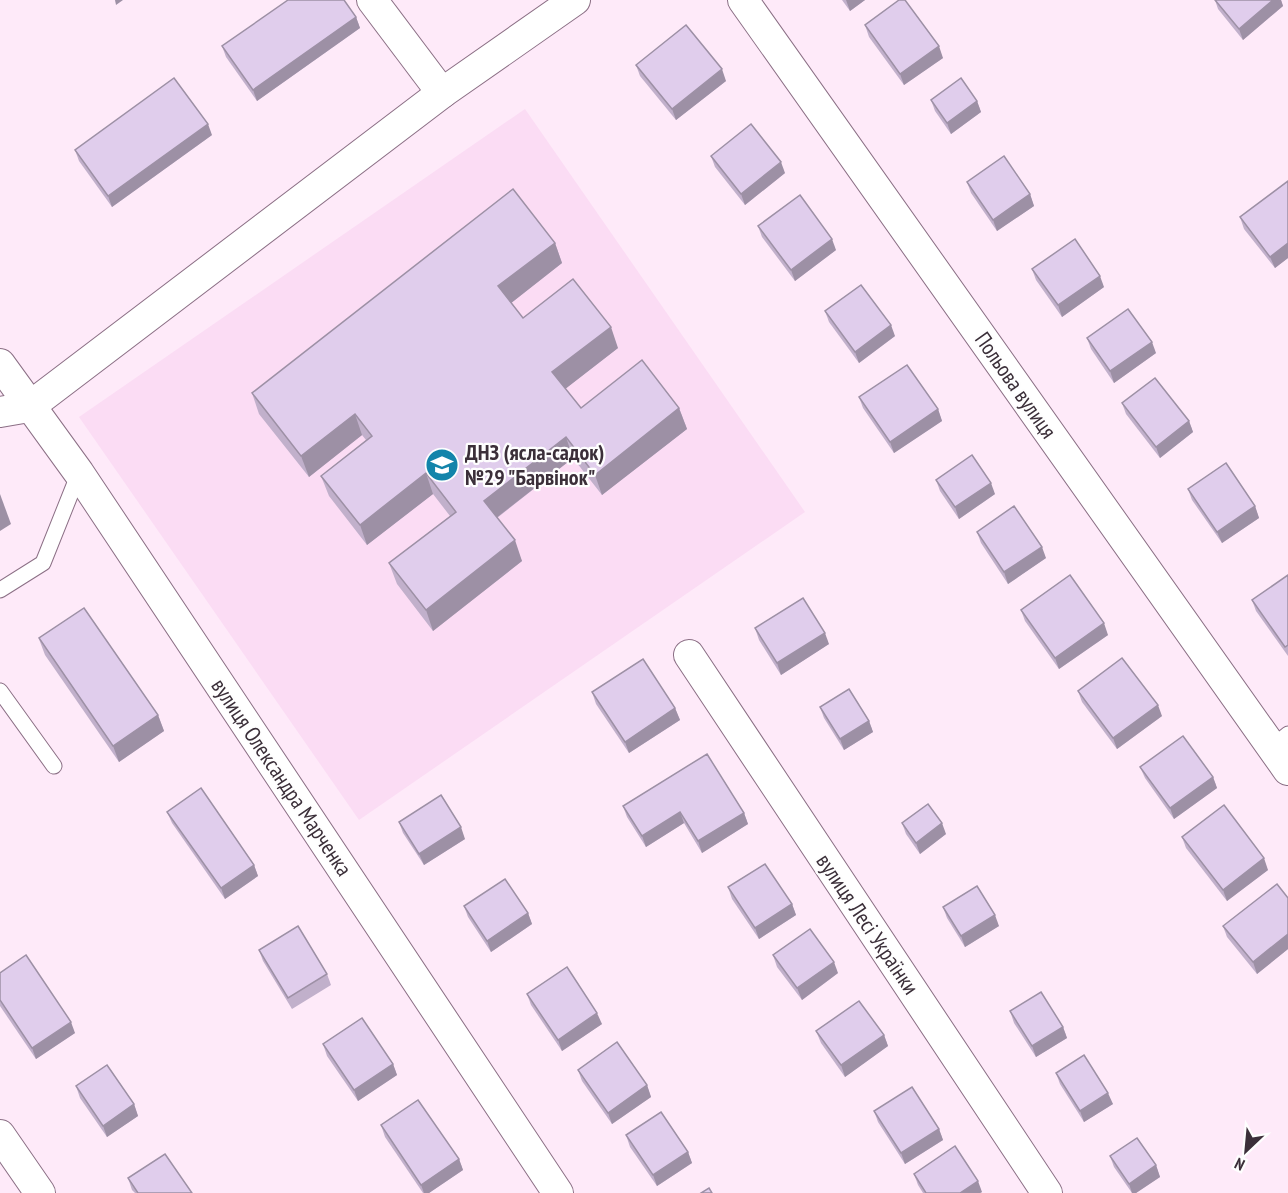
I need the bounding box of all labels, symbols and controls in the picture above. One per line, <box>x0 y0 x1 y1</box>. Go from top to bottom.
street label: Польова вулиця <box>969 326 1063 444</box>
place label: ДНЗ (ясла-садок) №29 "Барвінок" <box>465 438 604 491</box>
school or university icon: ДНЗ (ясла-садок) №29 "Барвінок" <box>424 447 460 483</box>
street label: вулиця Олександра Марченка <box>205 673 359 881</box>
street label: вулиця Лесі Українки <box>811 848 925 1000</box>
north arrow <box>1216 1121 1276 1181</box>
text: N <box>1231 1154 1248 1175</box>

